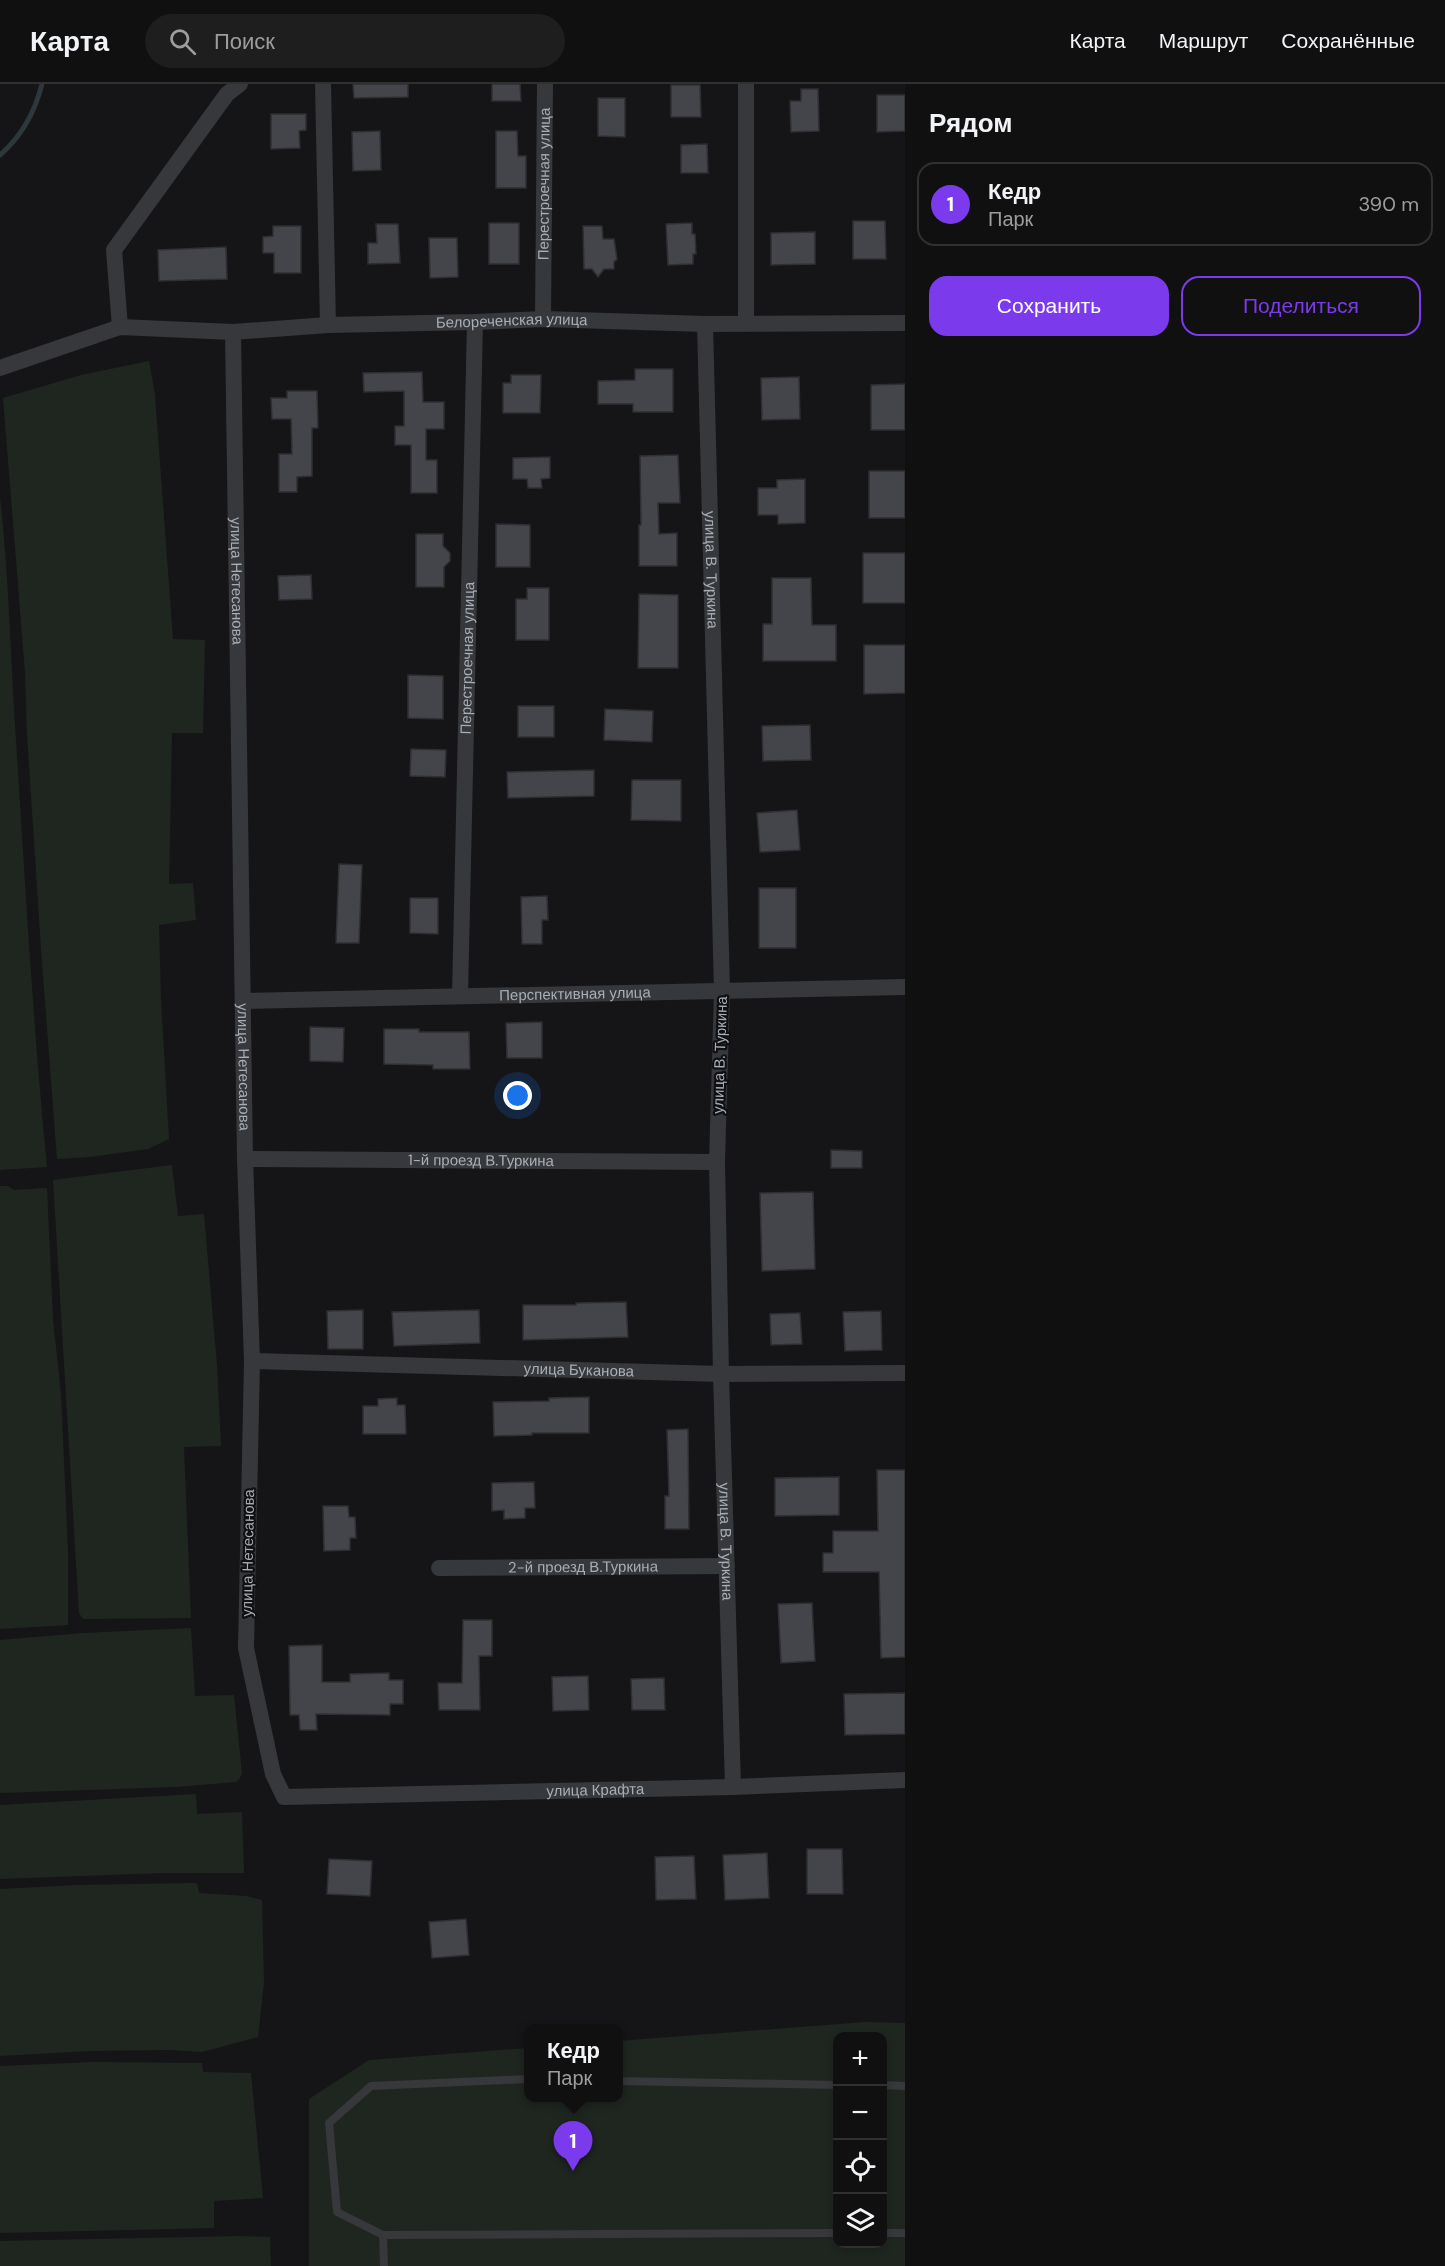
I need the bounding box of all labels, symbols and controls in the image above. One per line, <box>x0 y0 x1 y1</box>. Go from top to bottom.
search box <box>145 14 565 68</box>
text: Карта <box>30 23 109 60</box>
icon: search <box>166 25 199 58</box>
text: Поиск <box>214 27 275 56</box>
text: Карта <box>1070 27 1126 55</box>
text: Маршрут <box>1159 27 1248 55</box>
text: Сохранённые <box>1281 27 1415 55</box>
text: Рядом <box>929 106 1012 140</box>
street label: Перестроечная улица <box>533 107 555 260</box>
text: Кедр <box>988 177 1041 206</box>
text: 1 <box>947 191 954 217</box>
text: 390 m <box>1358 191 1419 217</box>
text: Парк <box>988 206 1033 232</box>
button: Сохранить <box>929 276 1169 336</box>
button: Поделиться <box>1181 276 1421 336</box>
street label: Белореченская улица <box>436 309 589 333</box>
street label: улица В. Туркина <box>700 511 723 630</box>
street label: улица Нетесанова <box>226 517 248 646</box>
street label: Перестроечная улица <box>456 581 479 735</box>
street label: Перспективная улица <box>499 982 651 1006</box>
street label: улица В. Туркина <box>708 995 732 1114</box>
street label: улица Нетесанова <box>233 1003 255 1132</box>
your location <box>503 1081 532 1110</box>
street label: 1-й проезд В.Туркина <box>408 1150 555 1171</box>
street label: улица Буканова <box>523 1359 635 1382</box>
street label: улица В. Туркина <box>714 1482 738 1601</box>
street label: улица Нетесанова <box>237 1488 259 1617</box>
street label: 2-й проезд В.Туркина <box>508 1556 659 1578</box>
street label: улица Крафта <box>546 1779 645 1801</box>
popup <box>524 2024 623 2102</box>
map controls <box>833 2032 887 2248</box>
button: + <box>833 2032 887 2086</box>
text: Кедр <box>547 2036 600 2065</box>
text: Парк <box>547 2065 592 2091</box>
button: − <box>833 2086 887 2140</box>
pin: 1 <box>554 2122 592 2171</box>
button: locate <box>833 2140 887 2194</box>
button: layers <box>833 2194 887 2248</box>

